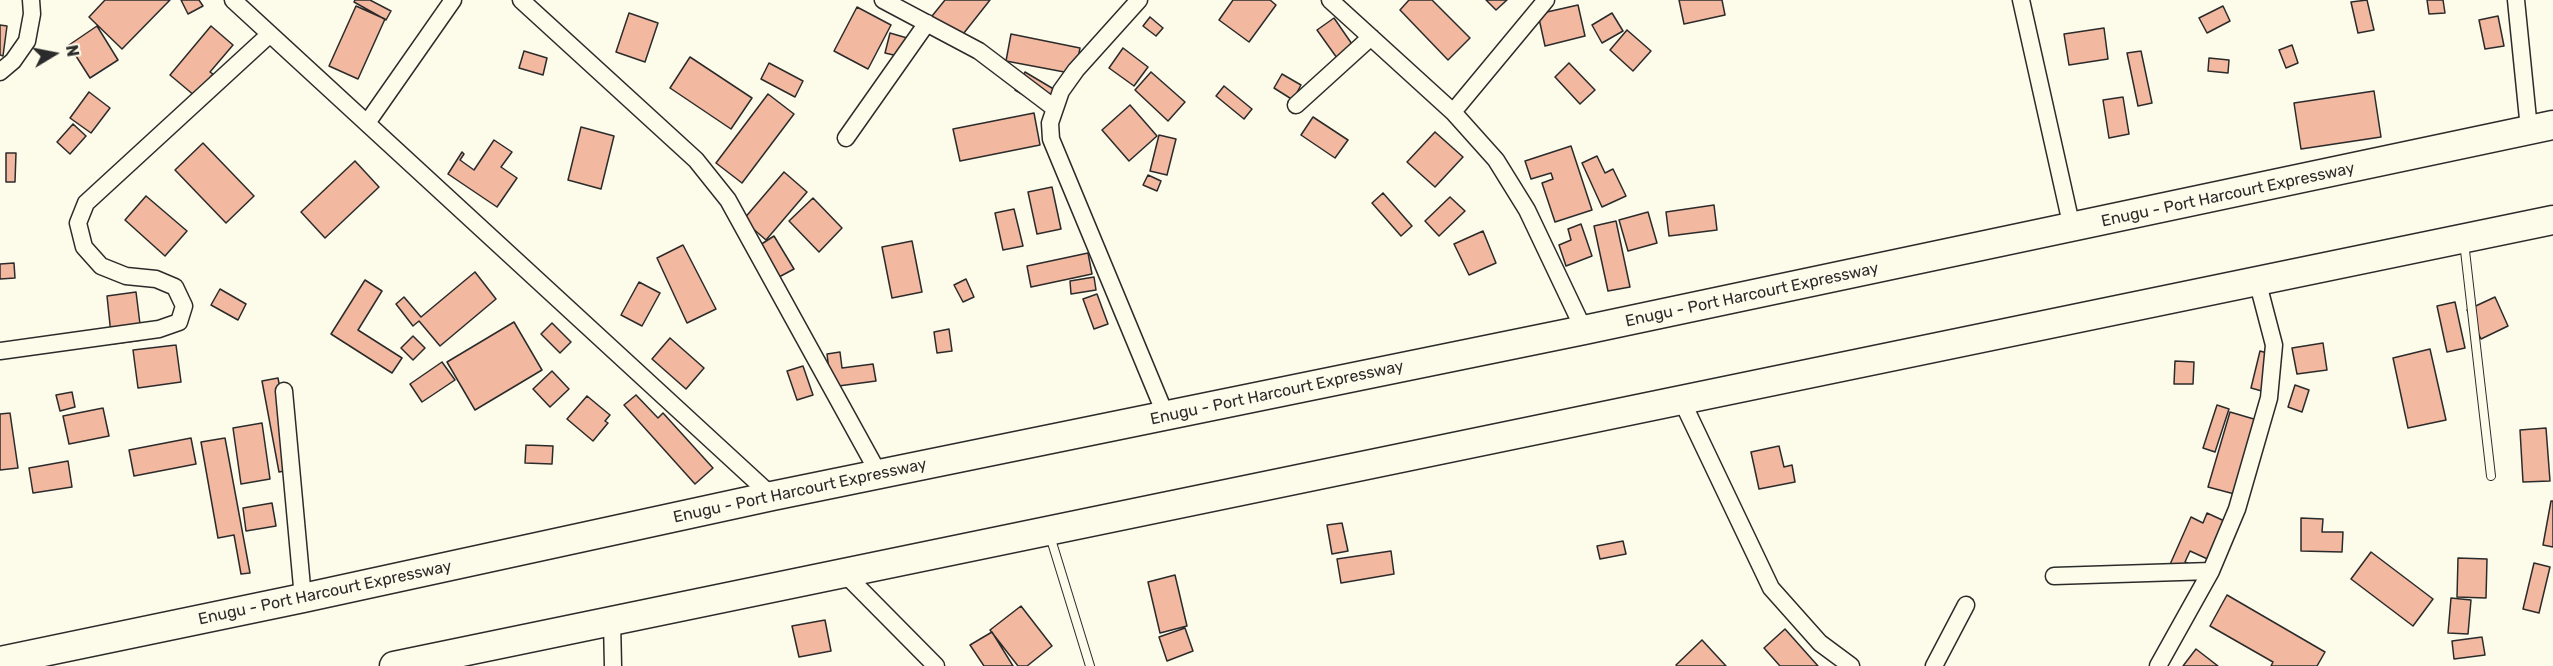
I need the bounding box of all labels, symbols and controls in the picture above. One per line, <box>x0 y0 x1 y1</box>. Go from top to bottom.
north arrow <box>24 24 84 84</box>
text: N <box>62 43 83 58</box>
street label: Enugu - Port Harcourt Expressway <box>2100 159 2356 231</box>
street label: Enugu - Port Harcourt Expressway <box>1624 259 1880 331</box>
street label: Enugu - Port Harcourt Expressway <box>1149 357 1405 429</box>
street label: Enugu - Port Harcourt Expressway <box>672 455 928 527</box>
street label: Enugu - Port Harcourt Expressway <box>197 557 453 629</box>

